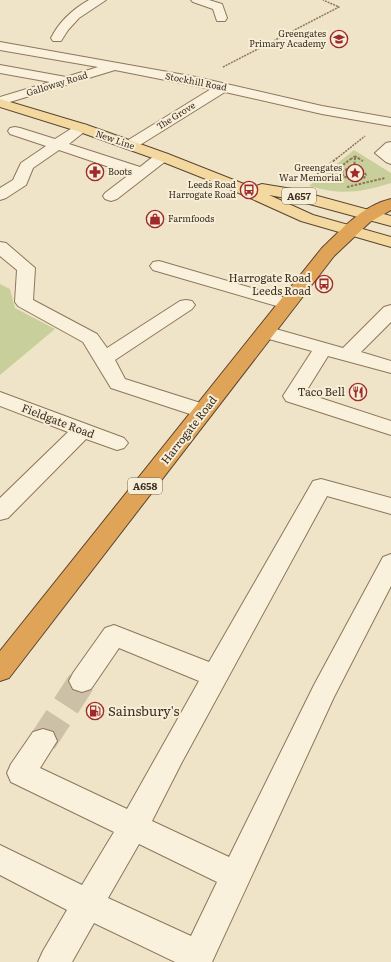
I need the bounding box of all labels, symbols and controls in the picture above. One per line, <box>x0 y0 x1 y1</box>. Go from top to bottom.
place label: Greengates Primary Academy <box>249 26 327 50</box>
school or university icon: Greengates Primary Academy <box>329 29 349 49</box>
street label: Galloway Road <box>24 67 90 99</box>
street label: Stockhill Road <box>164 68 229 94</box>
street label: The Grove <box>153 98 198 133</box>
street label: New Line <box>94 126 137 152</box>
place label: Greengates War Memorial <box>279 160 342 184</box>
pharmacy icon: Boots <box>85 162 105 182</box>
place icon: Greengates War Memorial <box>345 163 365 183</box>
place label: Boots <box>108 164 132 178</box>
place label: Leeds Road Harrogate Road <box>169 177 236 201</box>
bus stop icon: Leeds Road Harrogate Road <box>239 180 259 200</box>
road number: A657 <box>282 188 316 204</box>
shop icon: Farmfoods <box>145 209 165 229</box>
place label: Farmfoods <box>168 211 214 225</box>
place label: Harrogate Road Leeds Road <box>229 269 311 298</box>
bus stop icon: Harrogate Road Leeds Road <box>314 274 334 294</box>
restaurant icon: Taco Bell <box>348 382 368 402</box>
place label: Taco Bell <box>298 383 345 399</box>
street label: Harrogate Road <box>157 392 220 467</box>
street label: Fieldgate Road <box>20 399 97 441</box>
road number: A658 <box>128 478 162 494</box>
fuel station icon: Sainsbury's <box>85 701 105 721</box>
place label: Sainsbury's <box>108 701 179 720</box>

